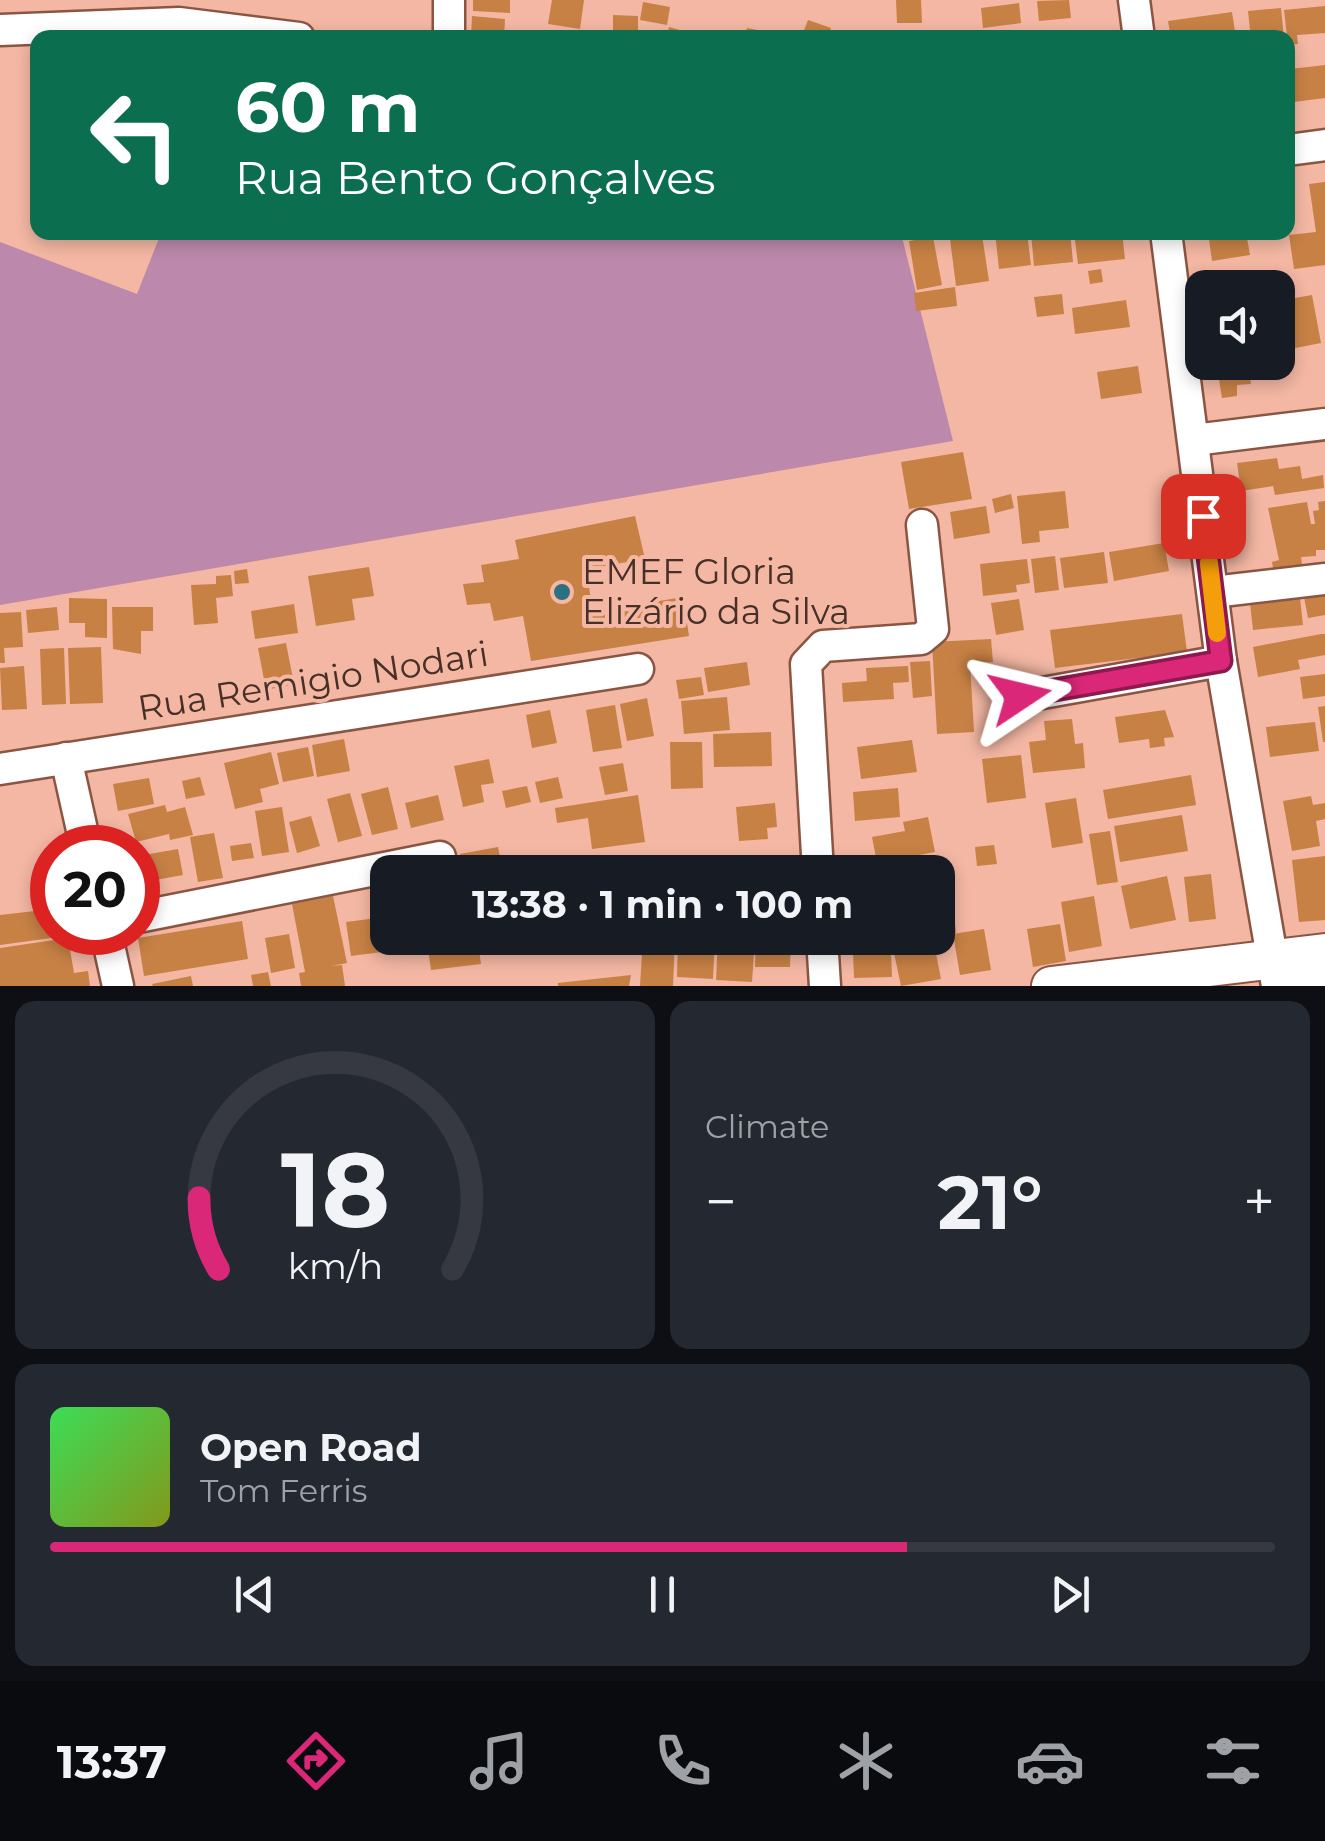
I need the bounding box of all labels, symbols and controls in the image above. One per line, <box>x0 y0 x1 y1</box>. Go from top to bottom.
text: 60 m <box>235 64 420 150</box>
icon: left <box>70 70 200 200</box>
text: Rua Bento Gonçalves <box>235 150 715 205</box>
map controls <box>1185 270 1295 380</box>
button: sound <box>1185 270 1295 380</box>
pin <box>1161 474 1246 559</box>
icon: arrive <box>1176 489 1231 544</box>
place label: EMEF Gloria Elizário da Silva <box>582 550 850 633</box>
marker: EMEF Gloria Elizário da Silva <box>551 581 573 603</box>
street label: Rua Remigio Nodari <box>135 632 491 729</box>
position arrow <box>968 644 1072 748</box>
speed limit sign: 20 <box>30 825 160 955</box>
text: 13:38 · 1 min · 100 m <box>472 881 853 928</box>
text: Climate <box>705 1107 829 1146</box>
text: 18 <box>280 1126 390 1253</box>
text: 21° <box>937 1156 1043 1248</box>
text: − <box>705 1168 737 1235</box>
text: + <box>1243 1168 1275 1235</box>
text: km/h <box>287 1244 383 1288</box>
text: Open Road <box>200 1424 422 1471</box>
text: Tom Ferris <box>200 1471 367 1510</box>
icon: previous <box>227 1567 282 1622</box>
icon: pause <box>635 1567 690 1622</box>
icon: next <box>1043 1567 1098 1622</box>
icon: directions <box>281 1726 351 1796</box>
icon: music <box>464 1726 534 1796</box>
icon: phone <box>648 1726 718 1796</box>
icon: climate <box>831 1726 901 1796</box>
icon: car <box>1015 1726 1085 1796</box>
icon: filters <box>1198 1726 1268 1796</box>
text: 13:37 <box>57 1734 167 1789</box>

